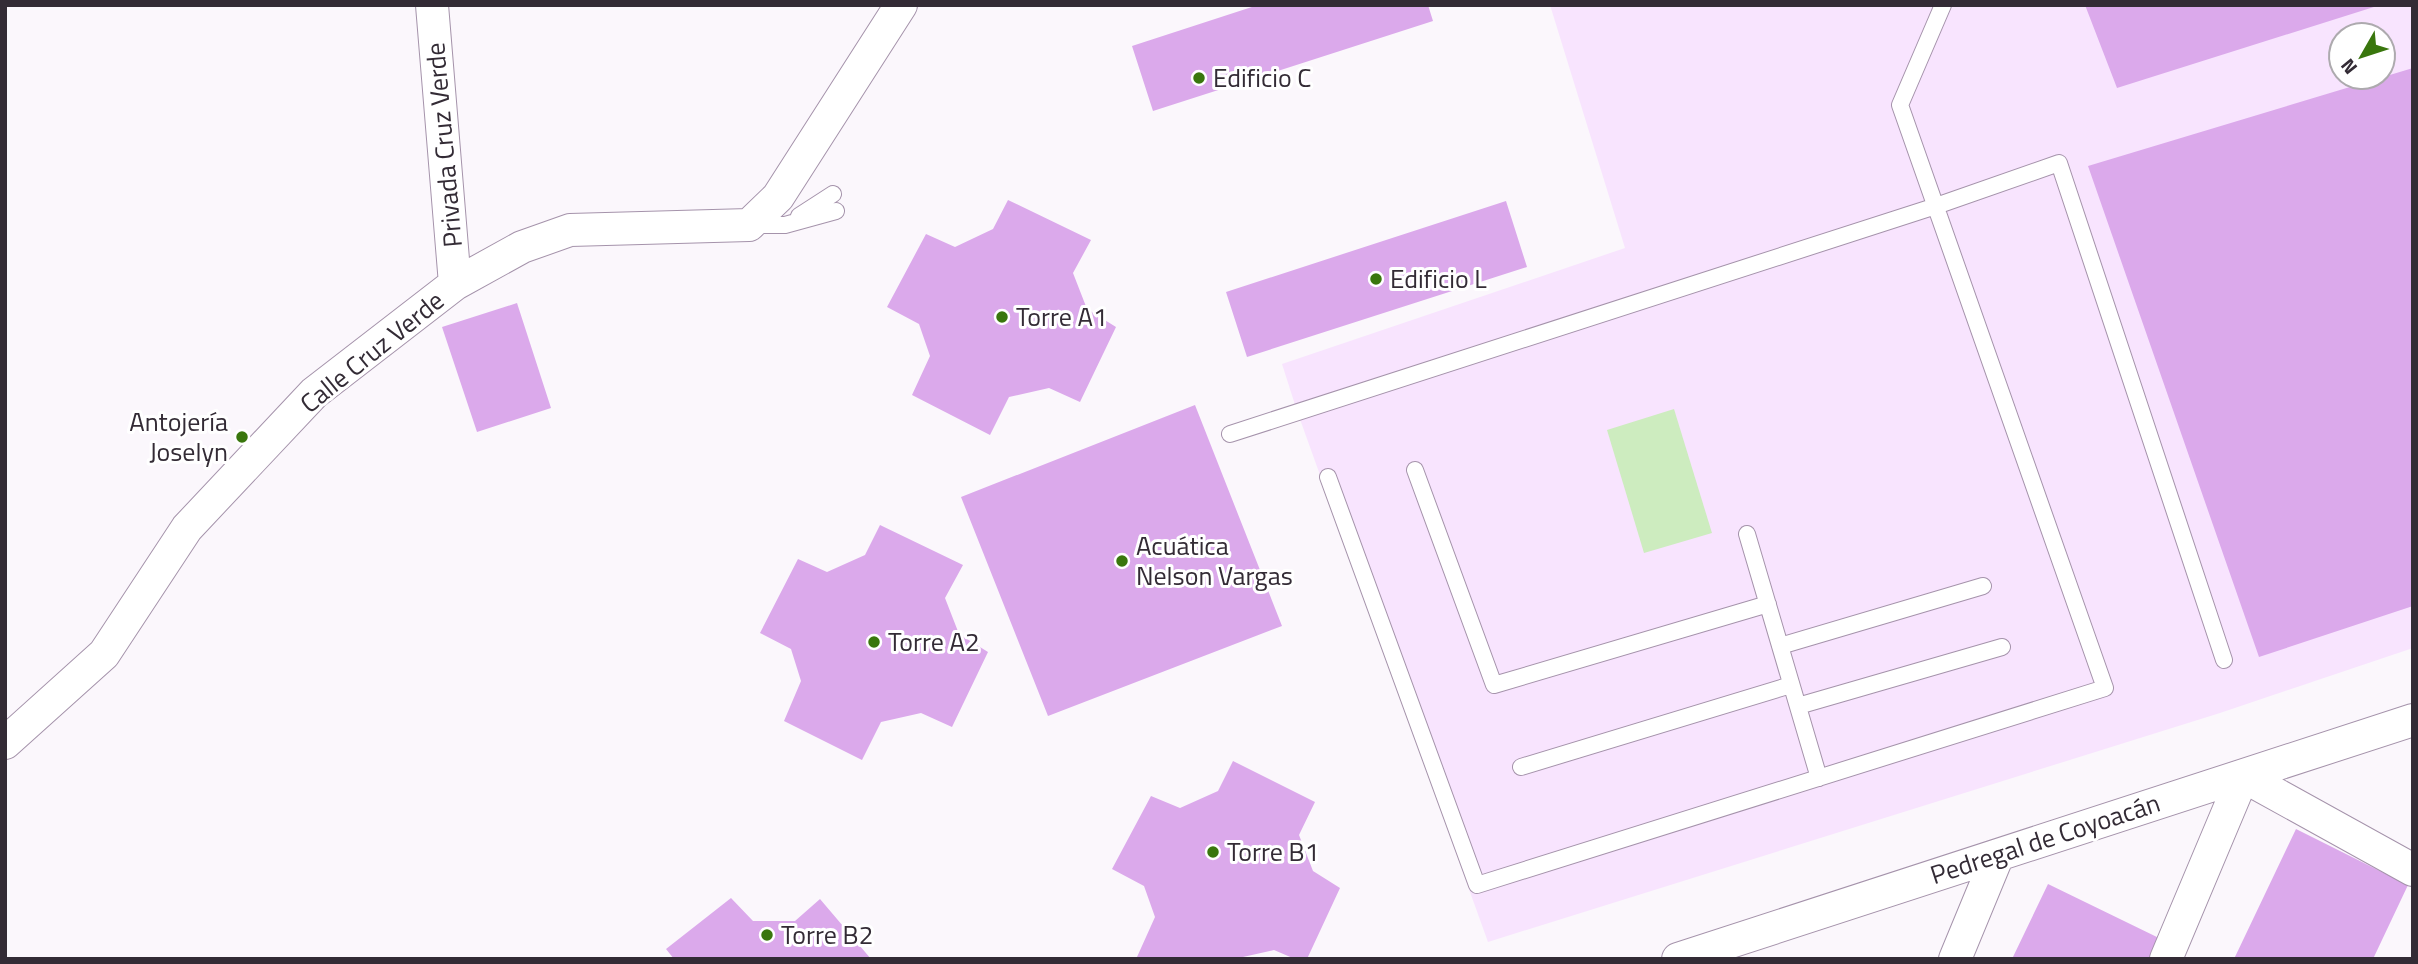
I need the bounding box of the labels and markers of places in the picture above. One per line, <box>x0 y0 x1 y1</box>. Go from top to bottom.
place label: Edificio C <box>1213 58 1312 97</box>
marker: Edificio C <box>1191 70 1207 86</box>
place label: Edificio L <box>1390 259 1487 298</box>
marker: Edificio L <box>1368 271 1384 287</box>
place label: Torre A1 <box>1016 297 1108 336</box>
marker: Torre A1 <box>994 309 1010 325</box>
place label: Antojería Joselyn <box>129 402 228 471</box>
marker: Antojería Joselyn <box>234 429 250 445</box>
place label: Acuática Nelson Vargas <box>1136 526 1293 595</box>
marker: Acuática Nelson Vargas <box>1114 553 1130 569</box>
place label: Torre A2 <box>888 622 980 661</box>
marker: Torre A2 <box>866 634 882 650</box>
place label: Torre B1 <box>1227 832 1319 871</box>
marker: Torre B1 <box>1205 844 1221 860</box>
place label: Torre B2 <box>781 915 873 954</box>
marker: Torre B2 <box>759 927 775 943</box>

